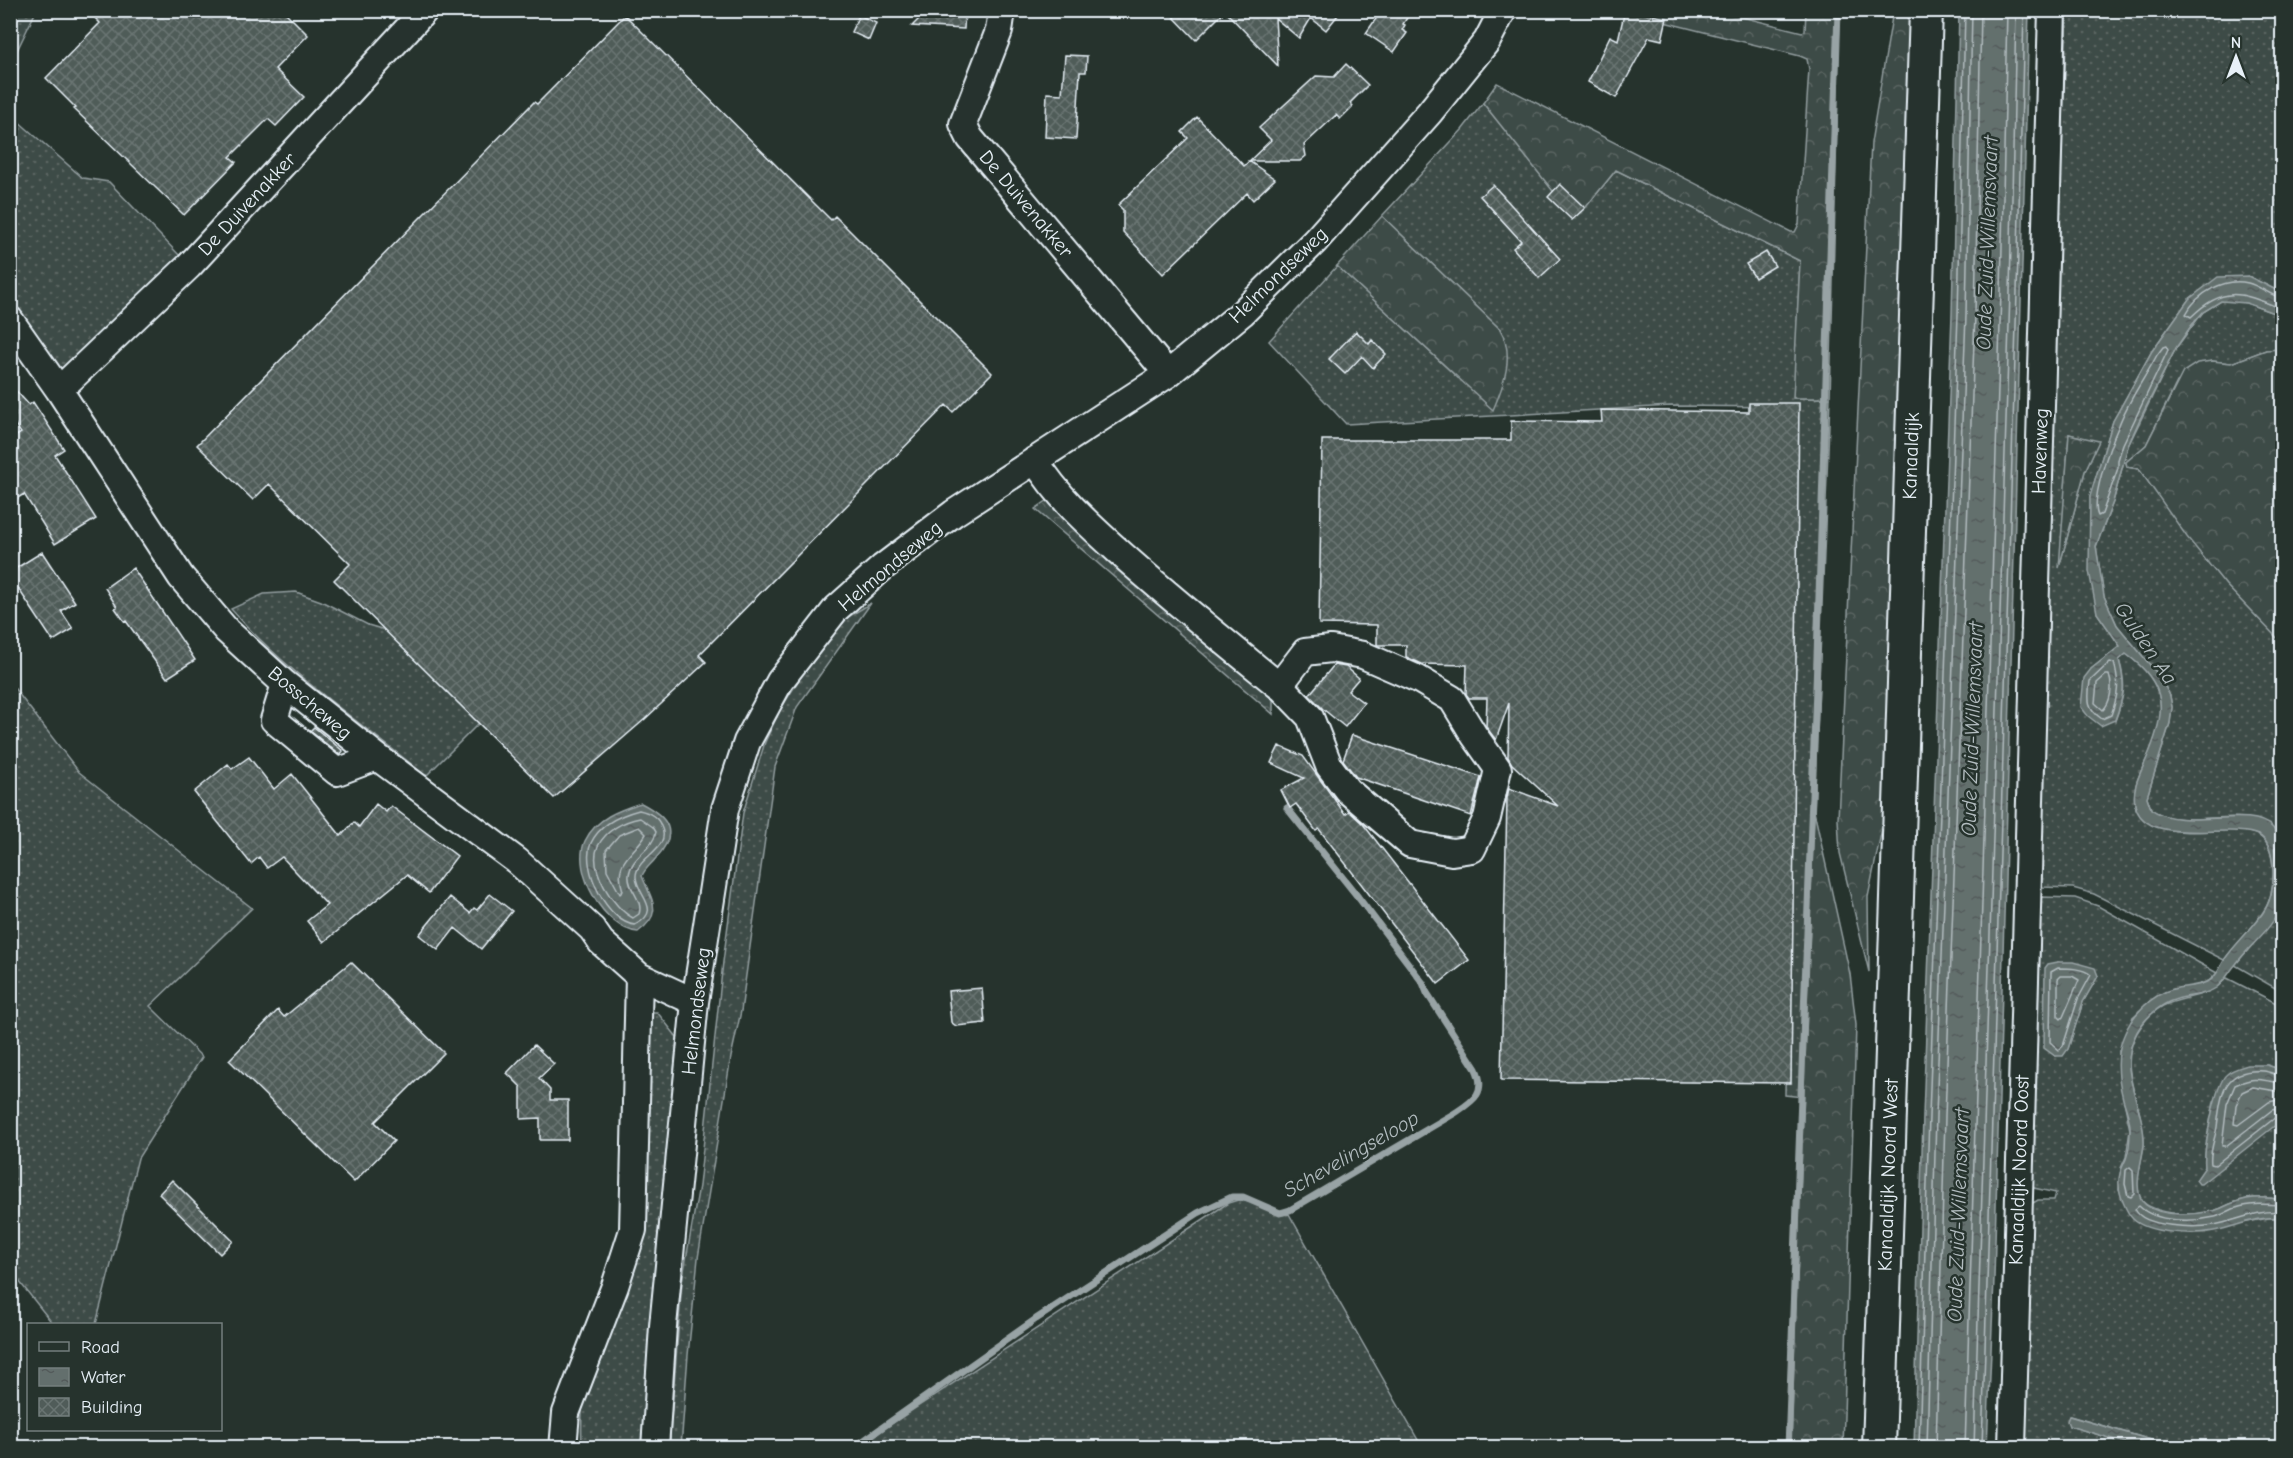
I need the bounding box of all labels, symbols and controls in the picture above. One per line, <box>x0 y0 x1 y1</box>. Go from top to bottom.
north arrow <box>2206 27 2266 87</box>
text: N <box>2231 34 2241 52</box>
water label: Oude Zuid-Willemsvaart <box>1971 134 2003 351</box>
street label: De Duivenakker <box>974 146 1078 262</box>
street label: De Duivenakker <box>193 148 301 260</box>
street label: Helmondseweg <box>1224 222 1332 328</box>
street label: Havenweg <box>2027 408 2053 494</box>
street label: Kanaaldijk <box>1898 412 1924 500</box>
street label: Helmondseweg <box>834 516 946 616</box>
water label: Gulden Aa <box>2110 597 2182 689</box>
water label: Oude Zuid-Willemsvaart <box>1956 620 1988 837</box>
street label: Bosscheweg <box>264 661 356 745</box>
street label: Helmondseweg <box>677 946 715 1076</box>
street label: Kanaaldijk Noord Oost <box>2004 1073 2034 1265</box>
street label: Kanaaldijk Noord West <box>1873 1077 1903 1272</box>
water label: Schevelingseloop <box>1279 1106 1423 1202</box>
water label: Oude Zuid-Willemsvaart <box>1942 1106 1974 1323</box>
legend <box>27 1323 222 1431</box>
text: Road <box>81 1337 120 1358</box>
text: Water <box>81 1367 126 1388</box>
text: Building <box>81 1397 143 1418</box>

